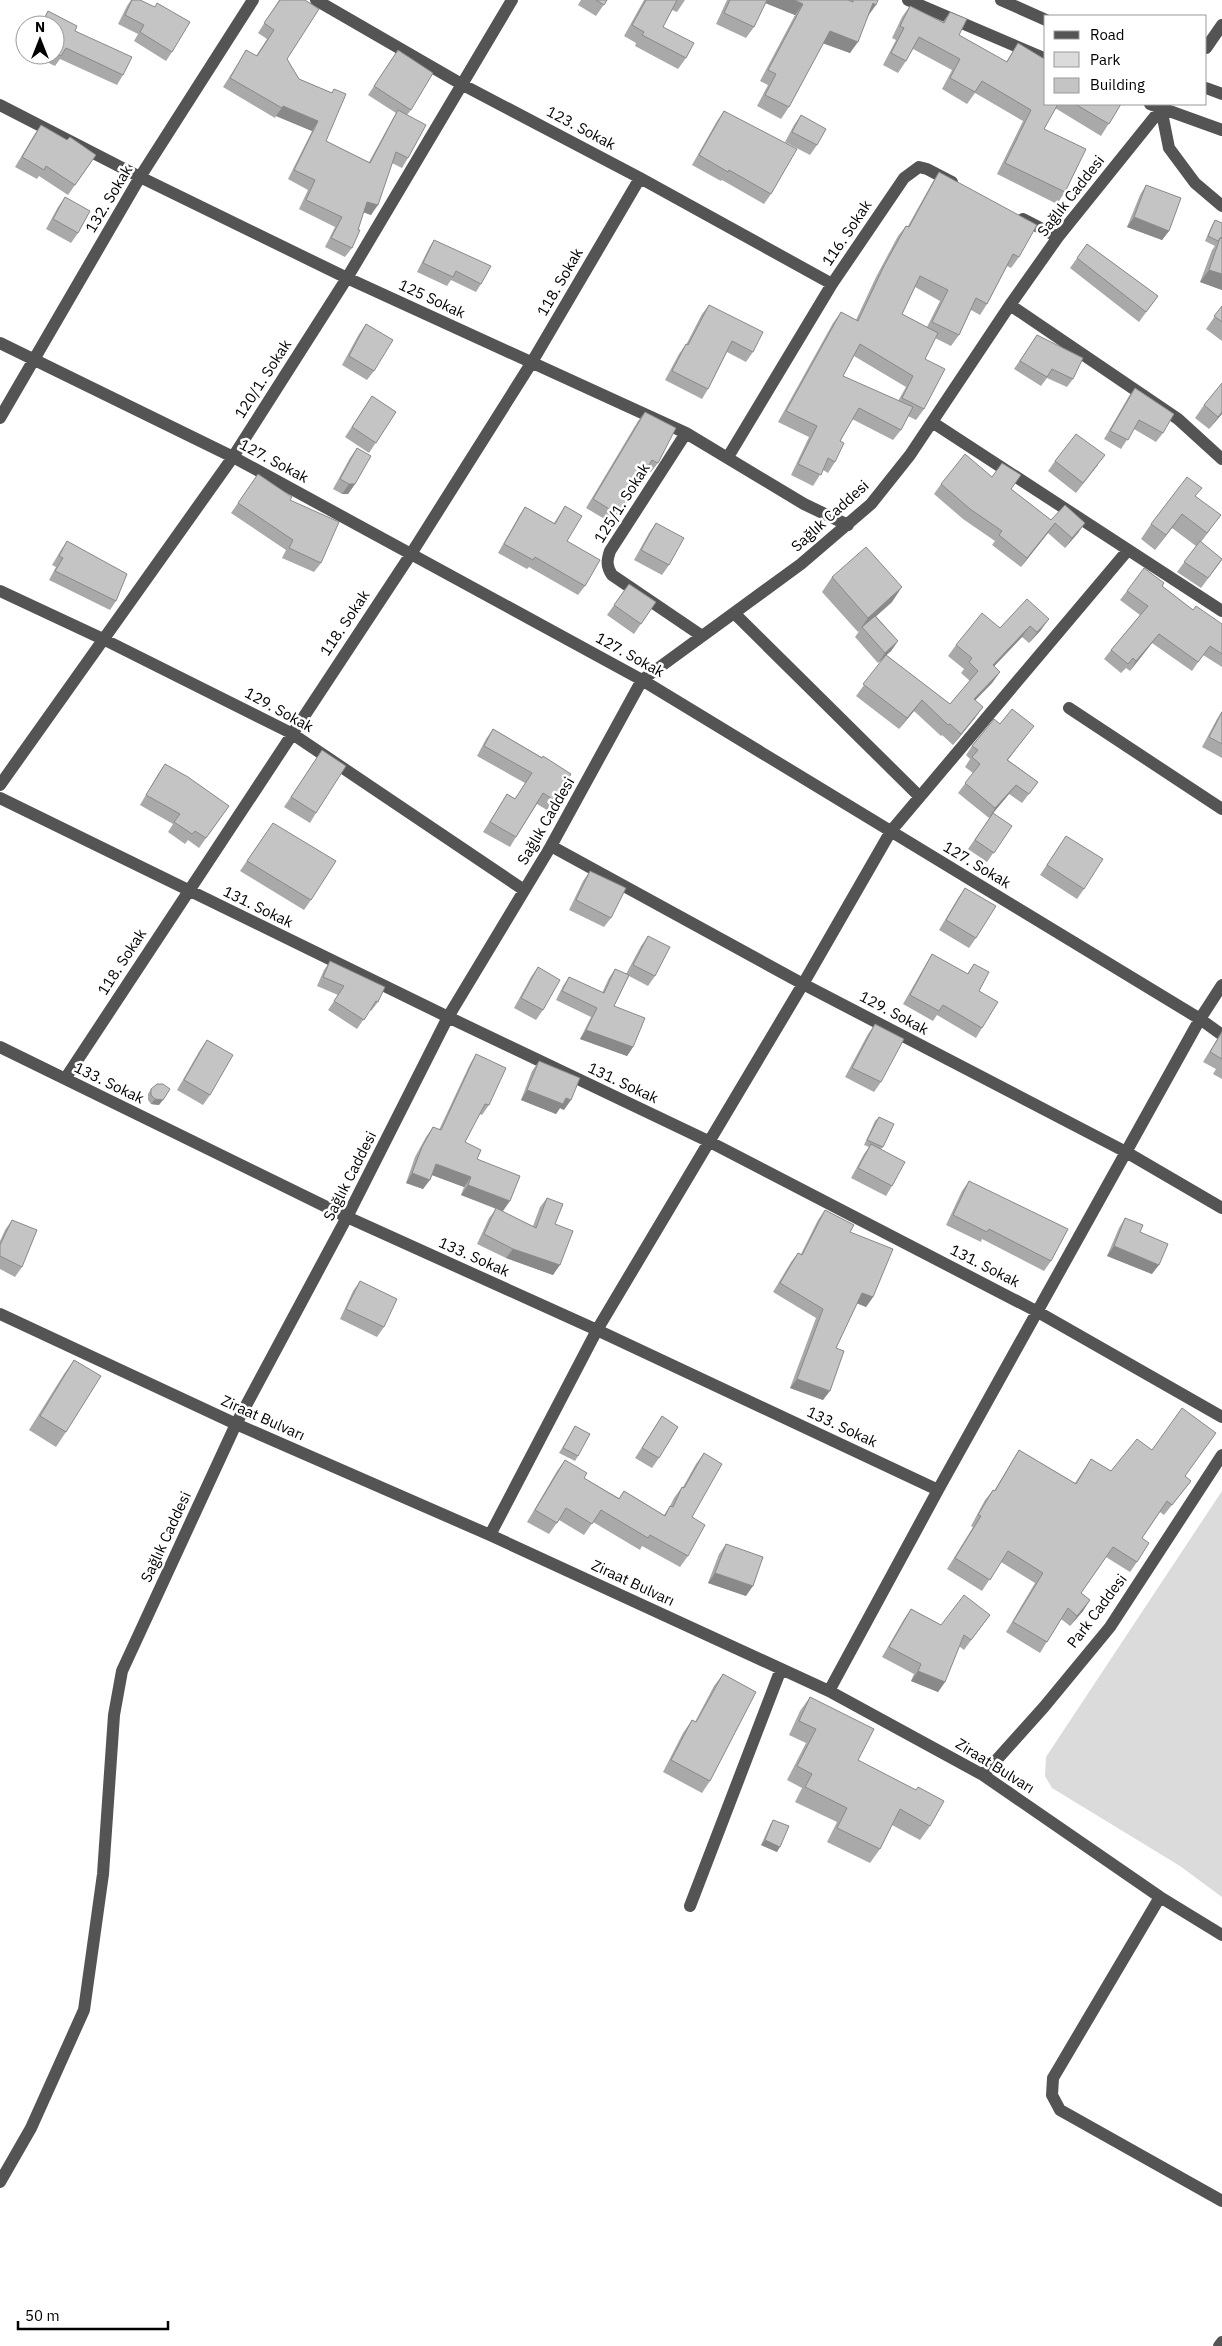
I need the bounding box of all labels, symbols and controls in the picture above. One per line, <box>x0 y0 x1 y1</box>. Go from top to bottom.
north arrow <box>15 15 65 65</box>
legend <box>1044 15 1207 105</box>
text: N <box>35 18 45 36</box>
text: Road <box>1090 25 1125 44</box>
text: Park <box>1090 50 1120 69</box>
text: Building <box>1090 75 1145 94</box>
street label: 123. Sokak <box>543 101 619 154</box>
street label: Sağlık Caddesi <box>1033 151 1108 240</box>
street label: 132. Sokak <box>81 161 136 236</box>
street label: 116. Sokak <box>818 196 876 269</box>
street label: 118. Sokak <box>532 244 587 319</box>
street label: 125 Sokak <box>396 275 469 322</box>
street label: 120/1. Sokak <box>230 336 295 422</box>
street label: 127. Sokak <box>236 434 312 487</box>
street label: 125/1. Sokak <box>590 459 654 546</box>
street label: Sağlık Caddesi <box>787 476 872 555</box>
street label: 118. Sokak <box>316 586 374 659</box>
street label: 127. Sokak <box>593 628 668 681</box>
street label: 129. Sokak <box>242 683 317 736</box>
street label: Sağlık Caddesi <box>513 774 578 868</box>
street label: 127. Sokak <box>940 837 1015 892</box>
street label: 131. Sokak <box>220 881 296 932</box>
street label: 118. Sokak <box>93 925 150 999</box>
street label: 129. Sokak <box>856 986 932 1039</box>
street label: 133. Sokak <box>71 1057 147 1108</box>
street label: 131. Sokak <box>585 1058 662 1107</box>
street label: Sağlık Caddesi <box>319 1128 380 1224</box>
street label: 133. Sokak <box>436 1233 513 1281</box>
street label: 131. Sokak <box>947 1240 1023 1291</box>
street label: Ziraat Bulvarı <box>218 1391 308 1444</box>
street label: 133. Sokak <box>804 1402 881 1451</box>
street label: Sağlık Caddesi <box>136 1488 195 1585</box>
street label: Ziraat Bulvarı <box>589 1555 678 1610</box>
street label: Park Caddesi <box>1063 1570 1131 1652</box>
street label: Ziraat Bulvarı <box>952 1734 1038 1797</box>
scale bar <box>18 2298 168 2330</box>
text: 50 m <box>25 2306 60 2325</box>

